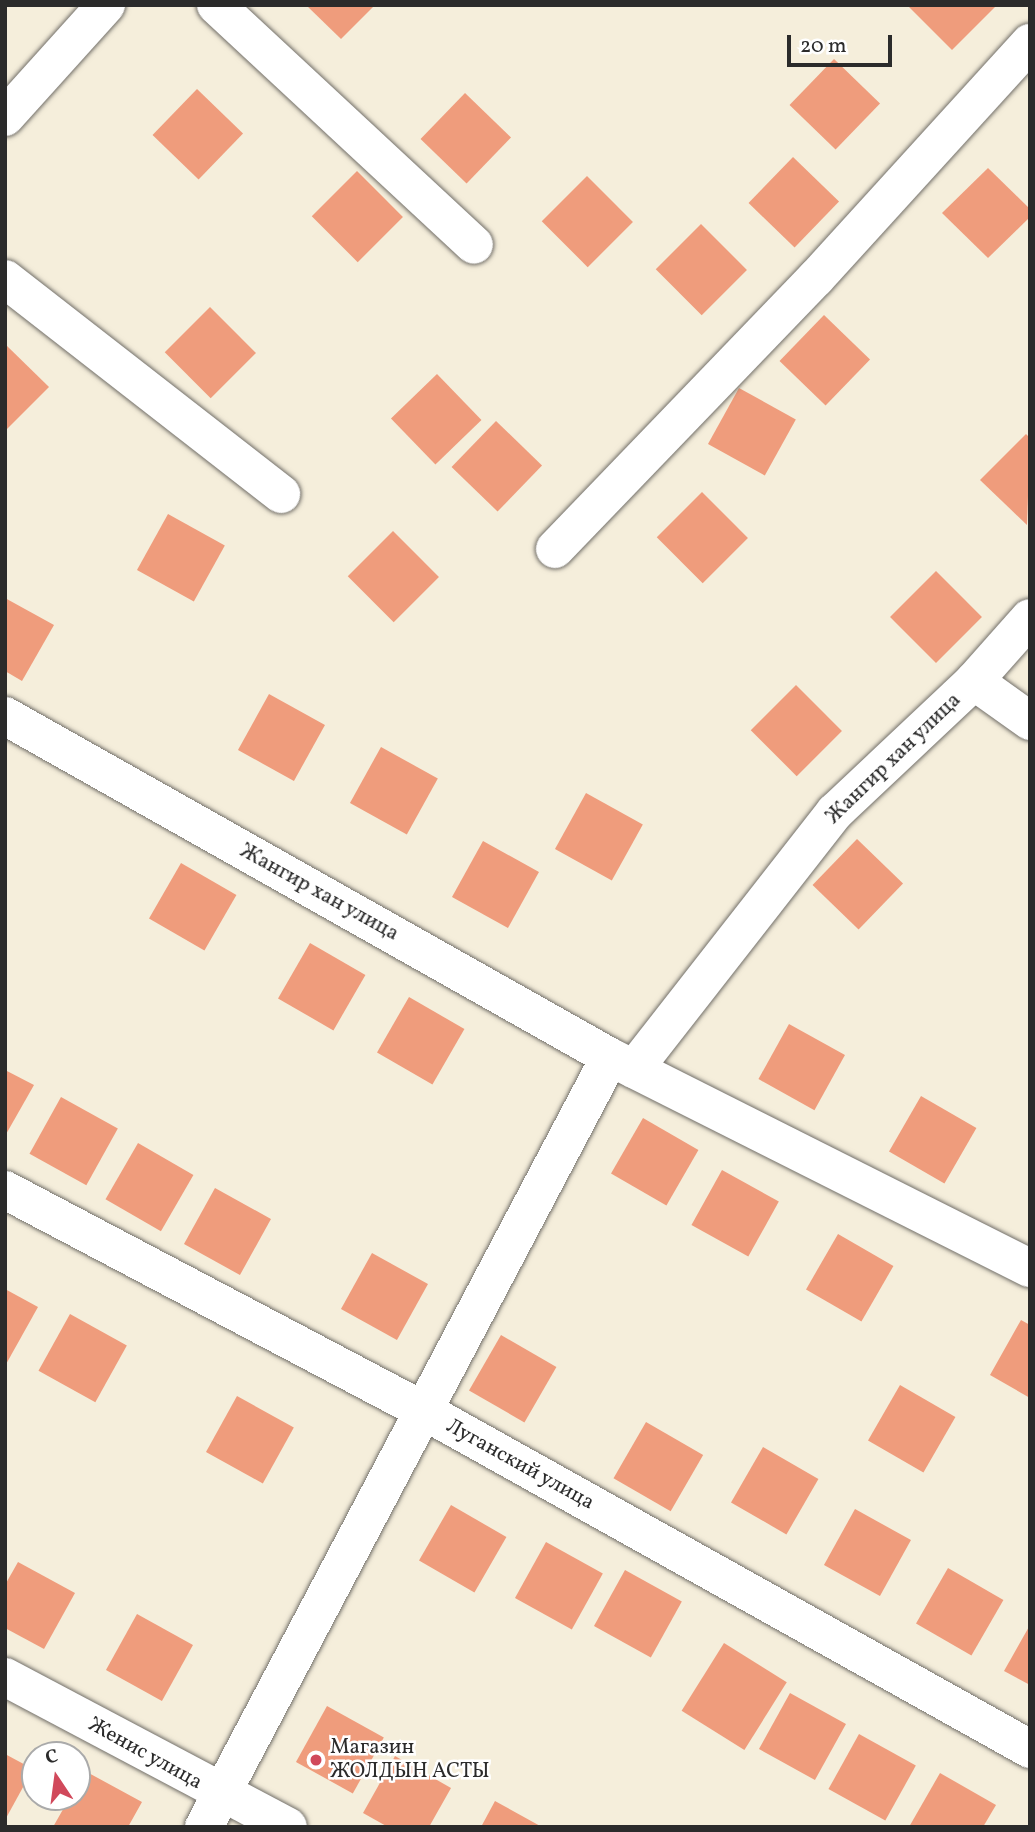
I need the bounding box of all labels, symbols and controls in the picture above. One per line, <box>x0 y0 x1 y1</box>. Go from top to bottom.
scale bar <box>790 21 895 65</box>
text: 20 m <box>800 32 846 61</box>
street label: Жангир хан улица <box>821 688 967 830</box>
street label: Жангир хан улица <box>235 839 403 947</box>
street label: Луганский улица <box>441 1414 599 1516</box>
street label: Женис улица <box>83 1712 207 1796</box>
place label: Магазин ЖОЛДЫН АСТЫ <box>330 1735 490 1785</box>
north arrow <box>21 1741 91 1811</box>
text: С <box>43 1743 61 1772</box>
marker: Магазин ЖОЛДЫН АСТЫ <box>308 1752 324 1768</box>

